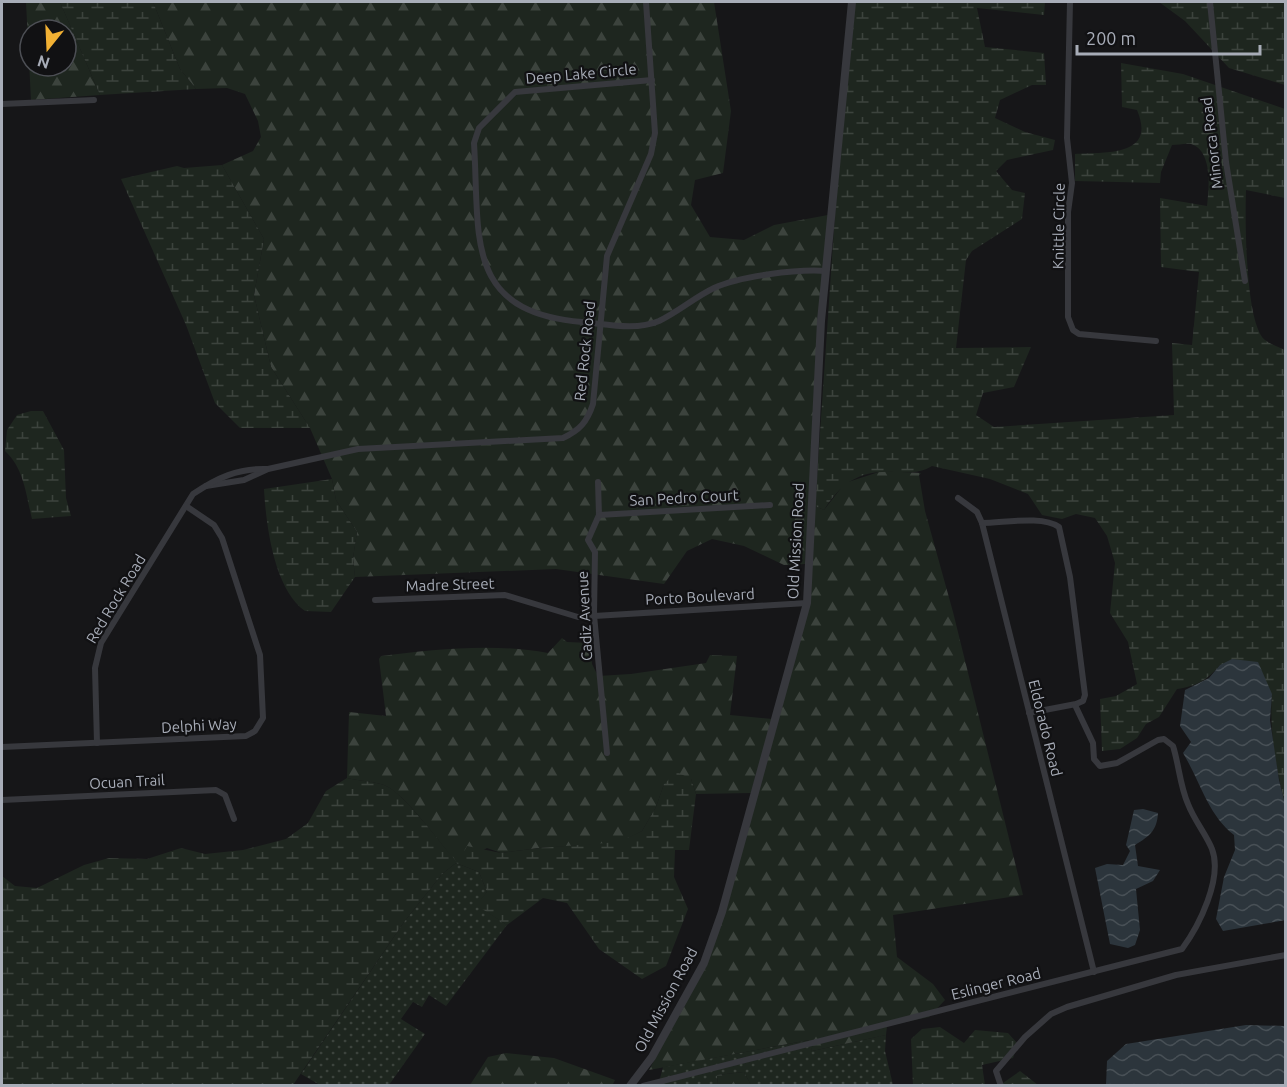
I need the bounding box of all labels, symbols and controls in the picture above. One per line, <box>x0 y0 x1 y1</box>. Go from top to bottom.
north arrow <box>18 18 78 78</box>
scale bar <box>1077 18 1260 56</box>
text: 200 m <box>1086 28 1136 48</box>
text: N <box>35 52 52 73</box>
street label: Deep Lake Circle <box>525 60 637 87</box>
street label: Minorca Road <box>1197 96 1226 190</box>
street label: Knittle Circle <box>1049 183 1068 269</box>
street label: Red Rock Road <box>571 300 598 402</box>
street label: Old Mission Road <box>784 482 807 600</box>
street label: San Pedro Court <box>629 486 739 509</box>
street label: Red Rock Road <box>82 551 149 646</box>
street label: Cadiz Avenue <box>574 571 595 662</box>
street label: Madre Street <box>405 574 495 595</box>
street label: Porto Boulevard <box>645 585 755 608</box>
street label: Eldorado Road <box>1025 678 1066 778</box>
street label: Delphi Way <box>161 715 237 736</box>
street label: Ocuan Trail <box>89 771 165 792</box>
street label: Old Mission Road <box>631 944 700 1055</box>
street label: Eslinger Road <box>949 964 1042 1003</box>

